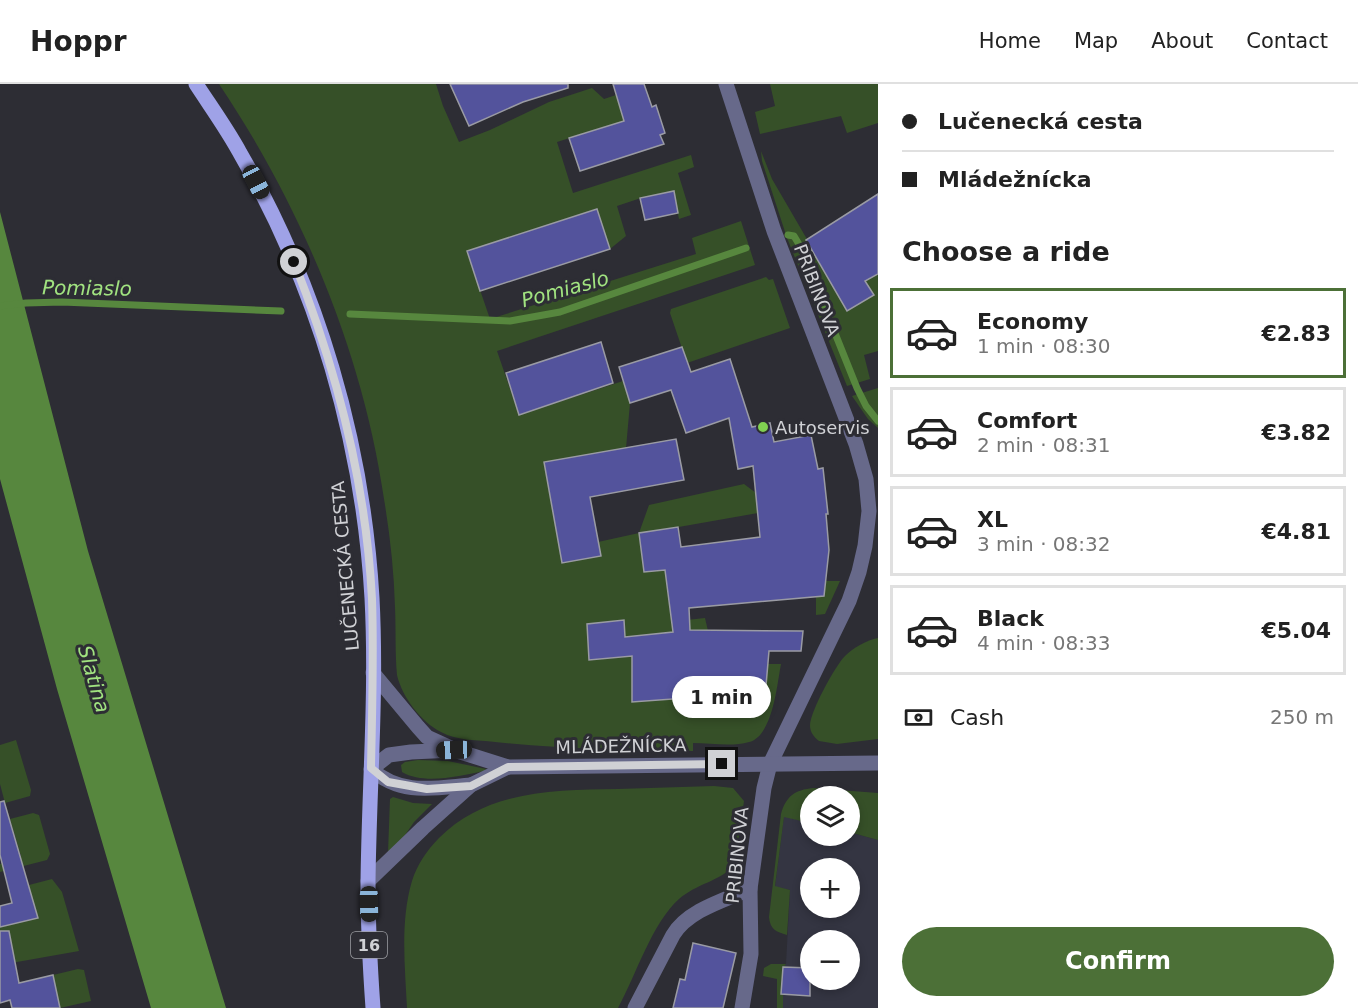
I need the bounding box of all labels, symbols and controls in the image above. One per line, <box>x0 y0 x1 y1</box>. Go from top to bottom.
text: Hoppr <box>30 25 127 58</box>
text: Home <box>979 29 1041 53</box>
text: Map <box>1074 29 1118 53</box>
text: About <box>1151 29 1213 53</box>
text: Contact <box>1246 29 1328 53</box>
text: Lučenecká cesta <box>938 109 1143 134</box>
car <box>240 162 272 202</box>
text: Mládežnícka <box>938 167 1091 192</box>
text: Choose a ride <box>902 236 1110 267</box>
street label: PRIBINOVA <box>790 241 844 340</box>
route start <box>280 248 307 275</box>
water label: Pomiaslo <box>519 266 611 312</box>
water label: Pomiaslo <box>42 275 132 301</box>
icon: car <box>905 306 959 360</box>
text: Economy <box>977 309 1088 334</box>
text: €2.83 <box>1261 321 1331 346</box>
text: 1 min · 08:30 <box>977 334 1111 358</box>
icon: car <box>905 405 959 459</box>
text: Comfort <box>977 408 1077 433</box>
place label: Autoservis <box>775 417 870 438</box>
marker: Autoservis <box>756 420 770 434</box>
text: €3.82 <box>1261 420 1331 445</box>
text: 2 min · 08:31 <box>977 433 1111 457</box>
street label: LUČENECKÁ CESTA <box>327 480 363 652</box>
icon: car <box>905 504 959 558</box>
text: XL <box>977 507 1008 532</box>
text: €4.81 <box>1261 519 1331 544</box>
text: 3 min · 08:32 <box>977 532 1111 556</box>
icon: car <box>905 603 959 657</box>
text: Black <box>977 606 1044 631</box>
text: €5.04 <box>1261 618 1331 643</box>
text: 4 min · 08:33 <box>977 631 1111 655</box>
water label: Slatina <box>73 643 115 715</box>
callout: 1 min <box>672 677 771 719</box>
text: 1 min <box>690 685 753 709</box>
icon: cash <box>902 701 935 734</box>
text: Cash <box>950 705 1004 730</box>
text: 250 m <box>1270 705 1334 729</box>
street label: MLÁDEŽNÍCKA <box>555 734 687 758</box>
car <box>436 740 472 760</box>
route end <box>708 750 735 777</box>
map controls <box>800 786 860 990</box>
button: layers <box>800 786 860 846</box>
street label: PRIBINOVA <box>721 805 753 904</box>
button: + <box>800 858 860 918</box>
car <box>360 886 378 922</box>
button: Confirm <box>902 927 1334 996</box>
button: − <box>800 930 860 990</box>
road number: 16 <box>351 932 387 958</box>

